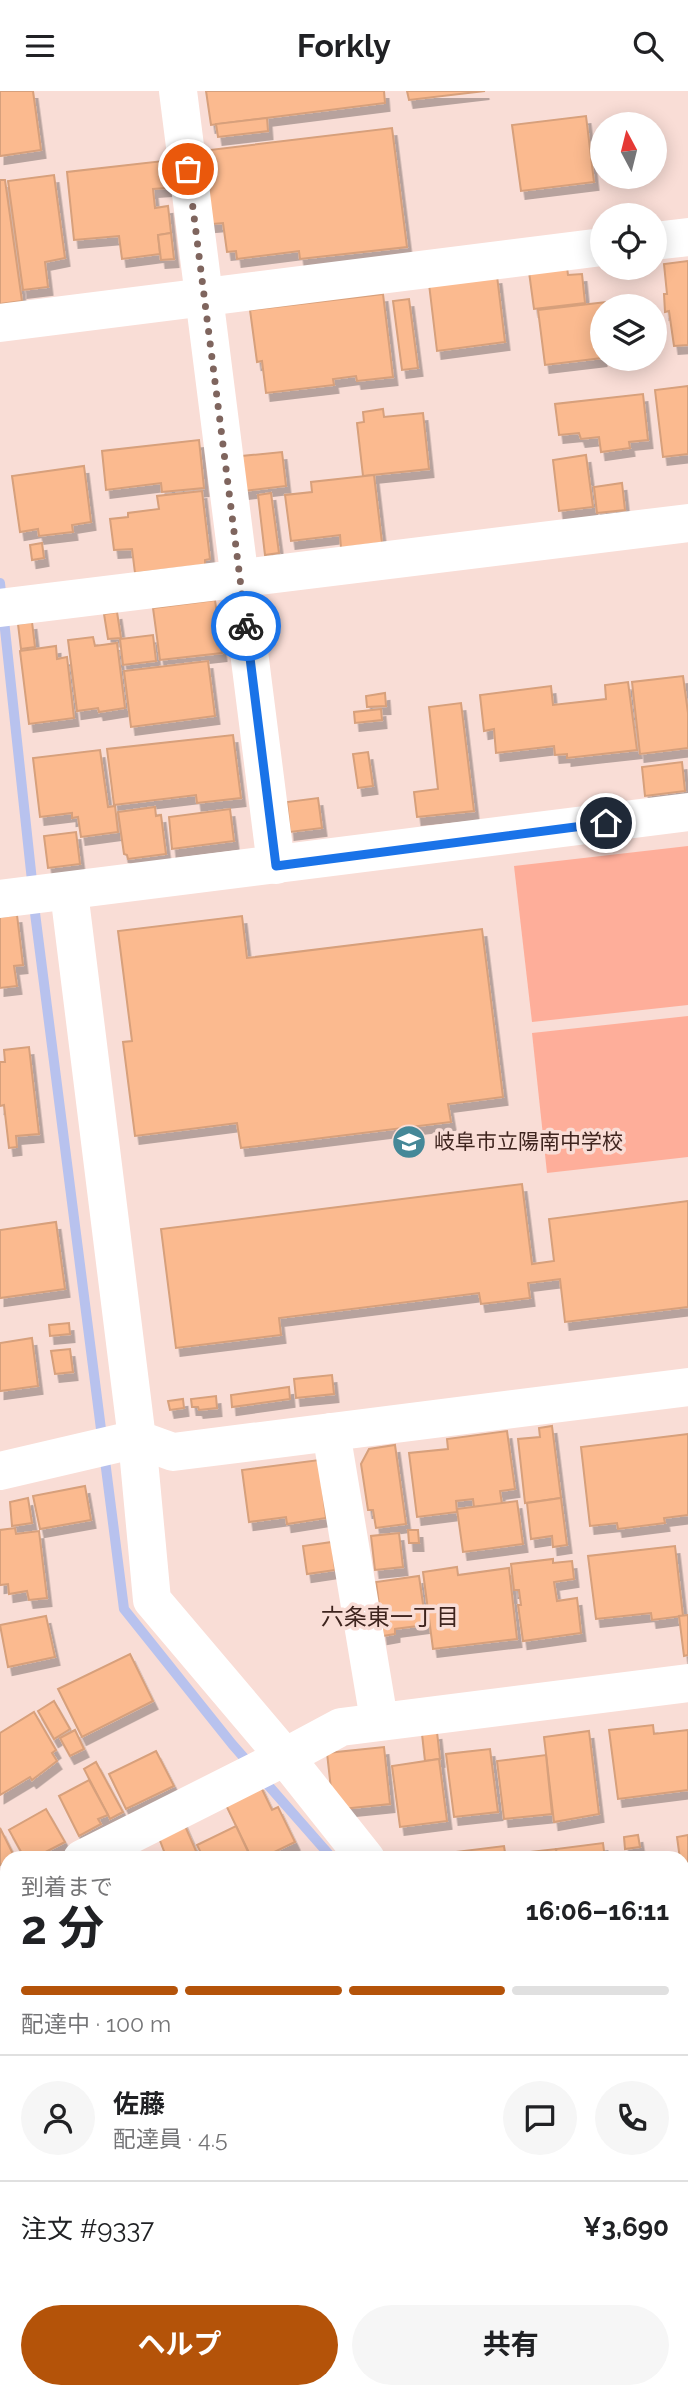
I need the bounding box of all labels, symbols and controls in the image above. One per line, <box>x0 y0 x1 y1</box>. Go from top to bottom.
icon: menu <box>21 27 59 65</box>
text: Forkly <box>297 27 391 64</box>
icon: search <box>629 27 667 65</box>
north arrow <box>590 112 667 189</box>
map controls <box>590 112 667 371</box>
pin <box>158 139 218 199</box>
icon: bag <box>169 150 207 188</box>
button: locate <box>590 203 667 280</box>
button: layers <box>590 294 667 371</box>
courier <box>211 591 281 661</box>
icon: bike <box>227 607 265 645</box>
pin <box>576 793 636 853</box>
icon: home <box>587 804 625 842</box>
school or university icon: 岐阜市立陽南中学校 <box>390 1123 428 1161</box>
place label: 岐阜市立陽南中学校 <box>434 1129 623 1154</box>
district label: 六条東一丁目 <box>321 1603 459 1630</box>
text: 到着まで <box>21 1873 113 1900</box>
text: 16:06–16:11 <box>526 1896 669 1926</box>
text: 2 分 <box>21 1901 104 1955</box>
text: 配達中 · 100 m <box>21 2010 171 2037</box>
button: person <box>21 2081 95 2155</box>
button: chat <box>503 2081 577 2155</box>
button: phone <box>595 2081 669 2155</box>
text: 佐藤 <box>113 2089 165 2119</box>
text: 配達員 · 4.5 <box>113 2125 228 2152</box>
text: ¥3,690 <box>583 2212 669 2242</box>
text: 注文 #9337 <box>21 2214 154 2244</box>
button: ヘルプ <box>21 2305 338 2385</box>
button: 共有 <box>352 2305 669 2385</box>

